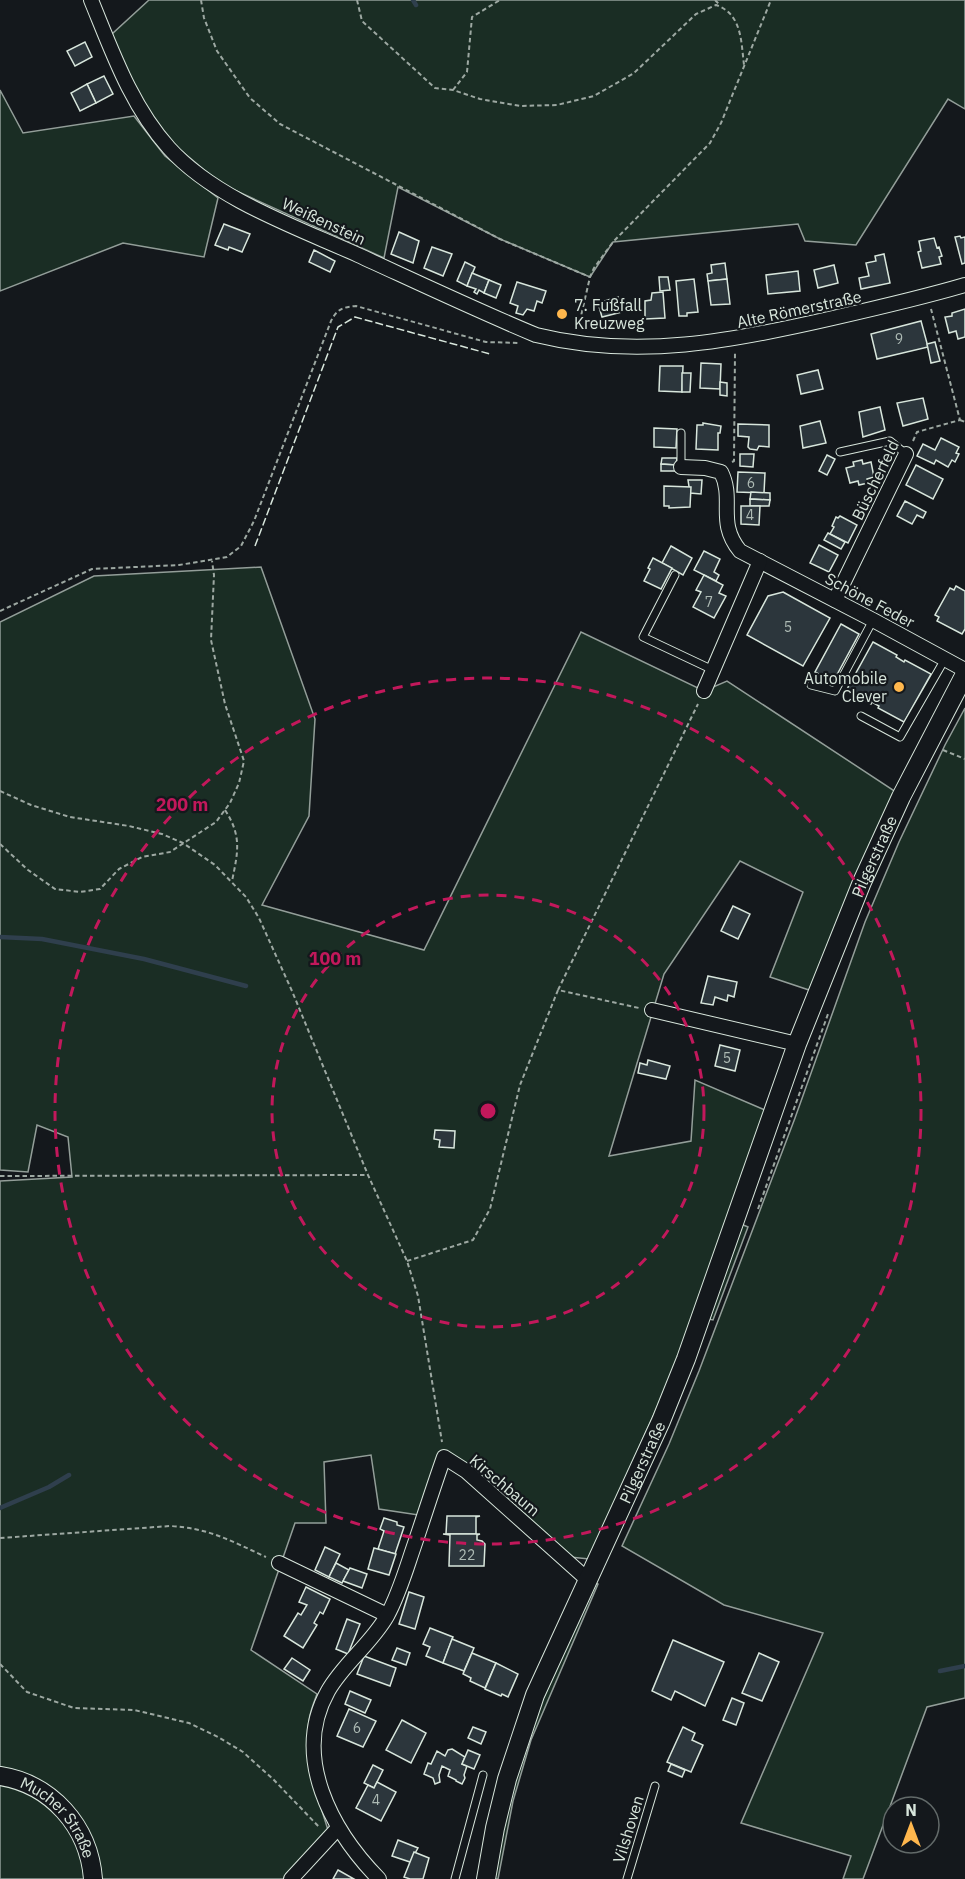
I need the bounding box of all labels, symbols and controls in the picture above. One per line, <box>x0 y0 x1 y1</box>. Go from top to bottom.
street label: Weißenstein <box>279 193 369 249</box>
street label: Alte Römerstraße <box>735 286 863 332</box>
place label: 7. Fußfall Kreuzweg <box>574 295 645 333</box>
marker: 7. Fußfall Kreuzweg <box>555 307 569 321</box>
house number: 9 <box>895 330 903 348</box>
street label: Büscherfeld <box>847 437 903 523</box>
house number: 6 <box>747 474 755 492</box>
house number: 4 <box>746 506 754 524</box>
street label: Schöne Feder <box>822 568 918 632</box>
house number: 7 <box>705 593 713 611</box>
house number: 5 <box>784 618 792 636</box>
place label: Automobile Clever <box>804 668 887 706</box>
marker: Automobile Clever <box>892 680 906 694</box>
text: 200 m <box>156 793 208 816</box>
street label: Pilgerstraße <box>847 812 901 900</box>
text: 100 m <box>309 947 361 970</box>
house number: 5 <box>723 1049 731 1067</box>
centre of rings <box>478 1101 498 1121</box>
street label: Pilgerstraße <box>615 1418 670 1506</box>
street label: Kirschbaum <box>466 1450 544 1520</box>
house number: 22 <box>459 1546 475 1564</box>
house number: 6 <box>353 1719 361 1737</box>
street label: Mucher Straße <box>17 1772 99 1861</box>
house number: 4 <box>372 1791 380 1809</box>
street label: Vilshoven <box>608 1793 648 1865</box>
north arrow <box>881 1795 941 1855</box>
text: N <box>905 1800 917 1820</box>

